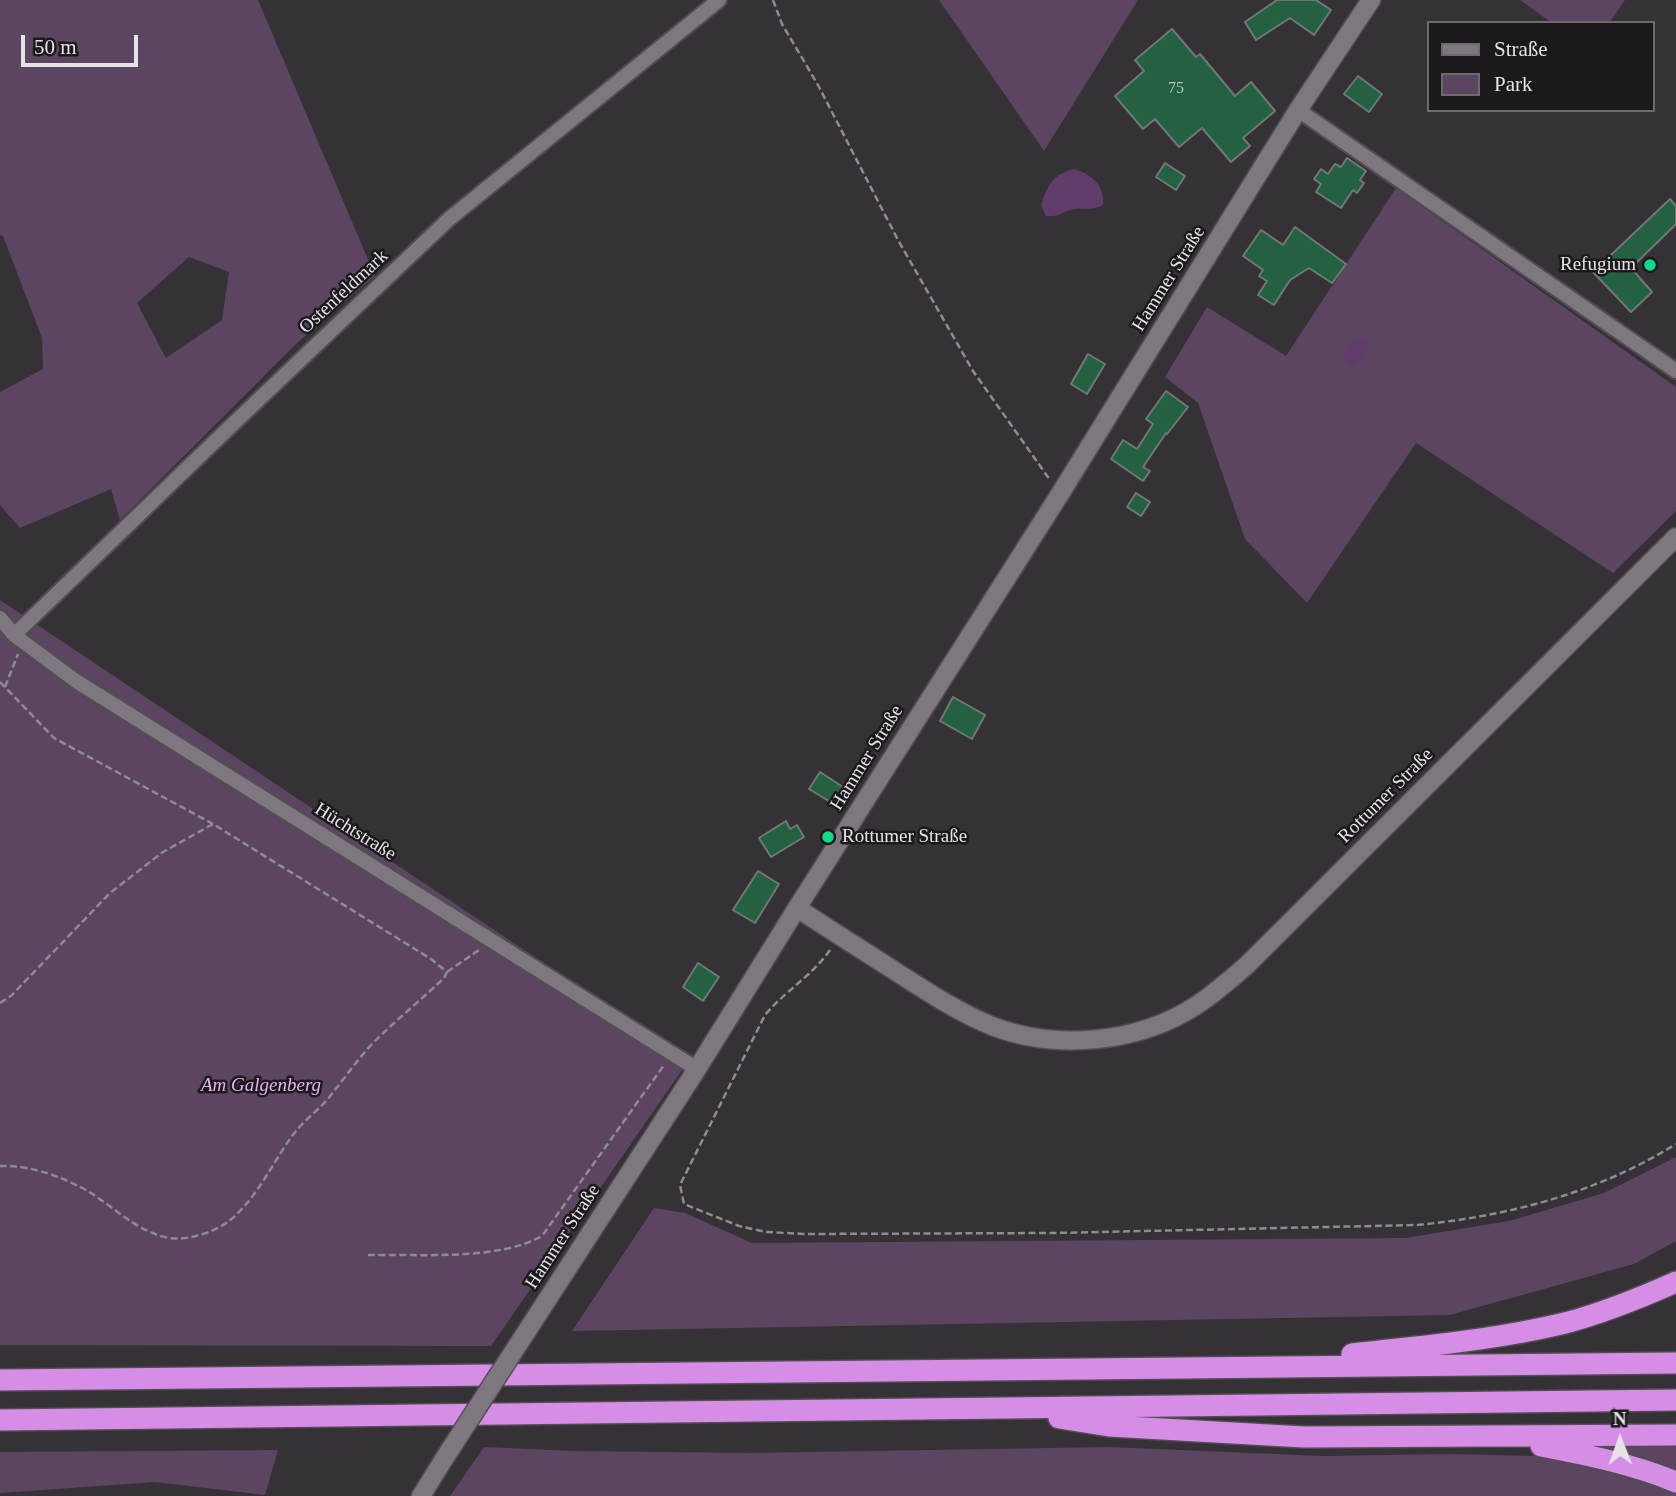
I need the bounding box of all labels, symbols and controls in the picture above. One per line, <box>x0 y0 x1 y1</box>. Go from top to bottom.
scale bar <box>24 21 142 65</box>
legend <box>1428 21 1655 112</box>
text: 50 m <box>34 35 77 59</box>
text: Straße <box>1494 37 1548 61</box>
text: Park <box>1494 72 1533 96</box>
house number: 75 <box>1168 79 1184 99</box>
street label: Hammer Straße <box>1128 222 1210 336</box>
street label: Ostenfeldmark <box>295 245 393 339</box>
place label: Refugium <box>1560 254 1636 276</box>
marker: Refugium <box>1642 257 1658 273</box>
street label: Hammer Straße <box>826 701 908 815</box>
street label: Rottumer Straße <box>1334 744 1438 848</box>
street label: Hüchtstraße <box>310 798 400 866</box>
place label: Rottumer Straße <box>842 826 967 848</box>
marker: Rottumer Straße <box>820 829 836 845</box>
park label: Am Galgenberg <box>201 1075 321 1097</box>
street label: Hammer Straße <box>521 1181 605 1293</box>
north arrow <box>1585 1405 1655 1475</box>
text: N <box>1613 1408 1627 1429</box>

